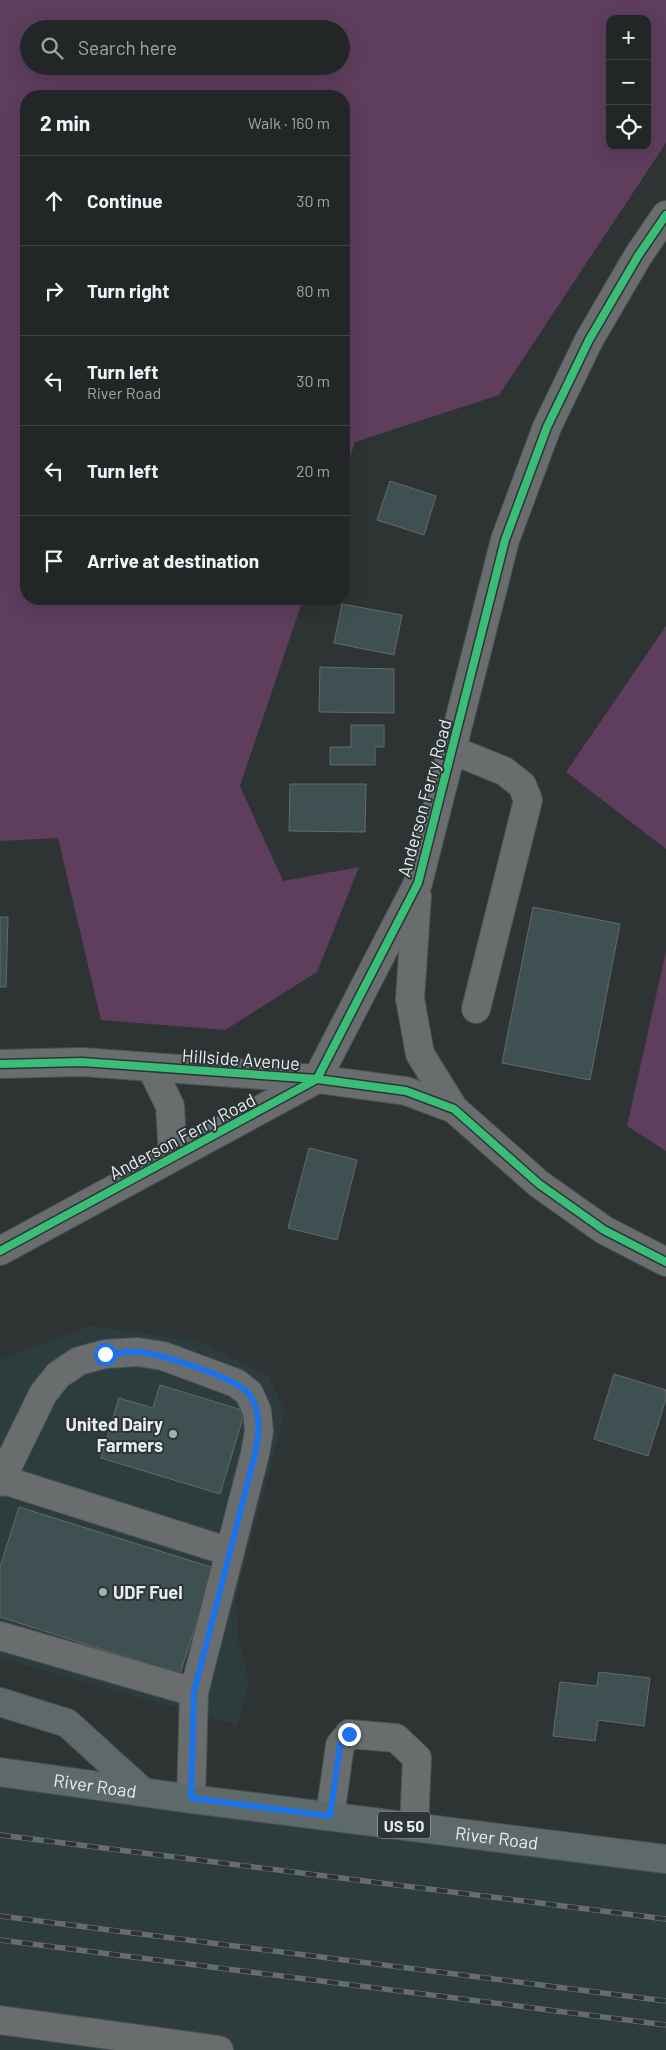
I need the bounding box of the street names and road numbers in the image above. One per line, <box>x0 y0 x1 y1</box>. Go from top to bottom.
street label: Anderson Ferry Road <box>392 717 456 879</box>
street label: Hillside Avenue <box>181 1044 301 1074</box>
street label: Anderson Ferry Road <box>105 1088 259 1184</box>
street label: River Road <box>52 1769 138 1802</box>
road number: US 50 <box>378 1812 430 1838</box>
street label: River Road <box>454 1821 539 1854</box>

